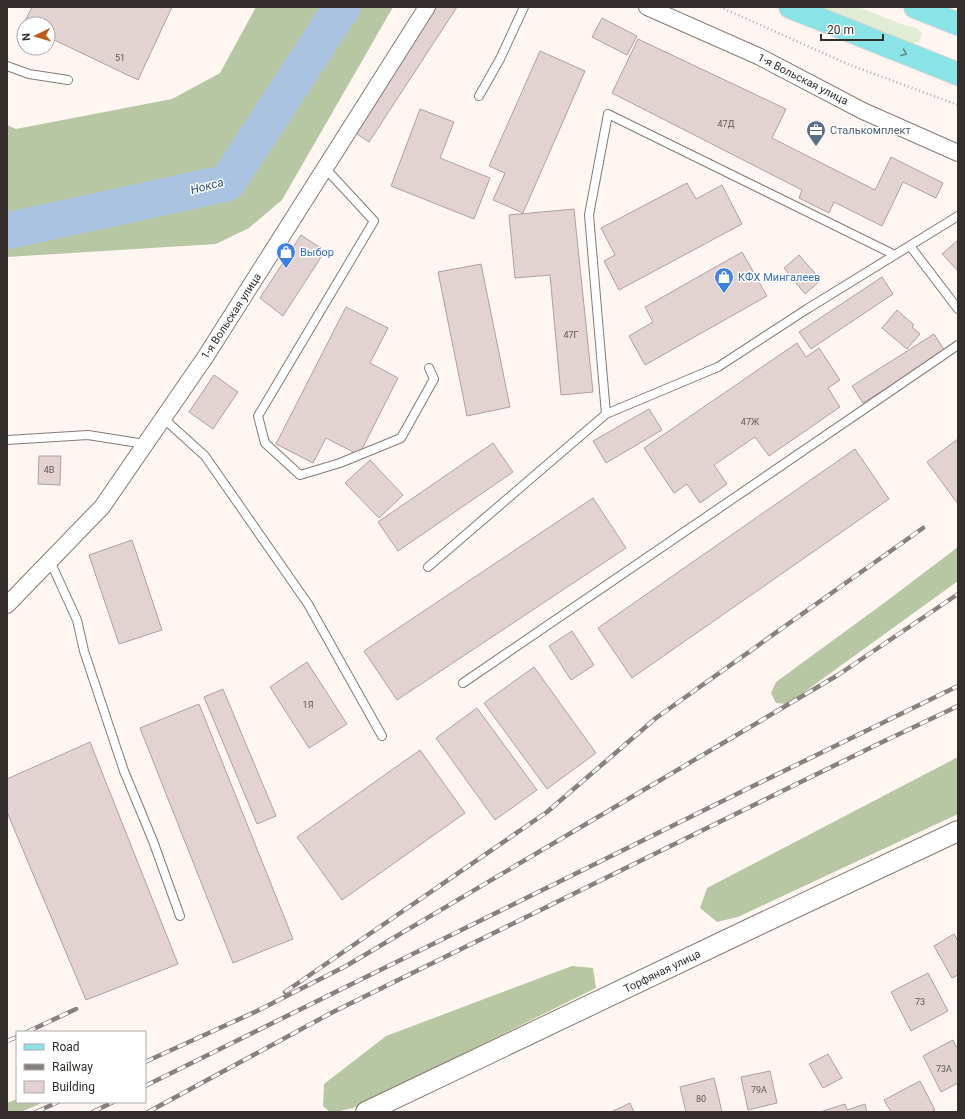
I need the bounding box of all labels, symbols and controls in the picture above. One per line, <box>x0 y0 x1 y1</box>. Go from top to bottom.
north arrow <box>16 16 56 56</box>
scale bar <box>821 16 883 42</box>
text: 20 m <box>827 23 854 37</box>
text: N <box>20 32 33 41</box>
one-way arrow <box>901 48 908 56</box>
street label: 1-я Вольская улица <box>755 51 850 108</box>
house number: 51 <box>115 53 125 63</box>
house number: 47Д <box>718 119 735 129</box>
office icon: Сталькомплект <box>805 119 827 147</box>
place label: Сталькомплект <box>830 124 911 137</box>
water label: Нокса <box>189 175 225 197</box>
shop icon: Выбор <box>275 241 297 269</box>
place label: Выбор <box>300 246 334 259</box>
shop icon: КФХ Мингалеев <box>713 266 735 294</box>
street label: 1-я Вольская улица <box>199 271 264 362</box>
place label: КФХ Мингалеев <box>738 271 820 284</box>
house number: 47Г <box>563 330 579 340</box>
house number: 47Ж <box>741 417 760 427</box>
house number: 4В <box>44 465 55 475</box>
house number: 1Я <box>303 700 313 710</box>
street label: Торфяная улица <box>622 947 703 996</box>
house number: 73 <box>915 997 925 1007</box>
legend <box>16 1031 146 1103</box>
text: Road <box>52 1040 80 1054</box>
text: Railway <box>52 1060 93 1074</box>
house number: 73А <box>936 1064 952 1074</box>
text: Building <box>52 1080 95 1094</box>
house number: 79А <box>751 1085 767 1095</box>
house number: 80 <box>696 1094 706 1104</box>

